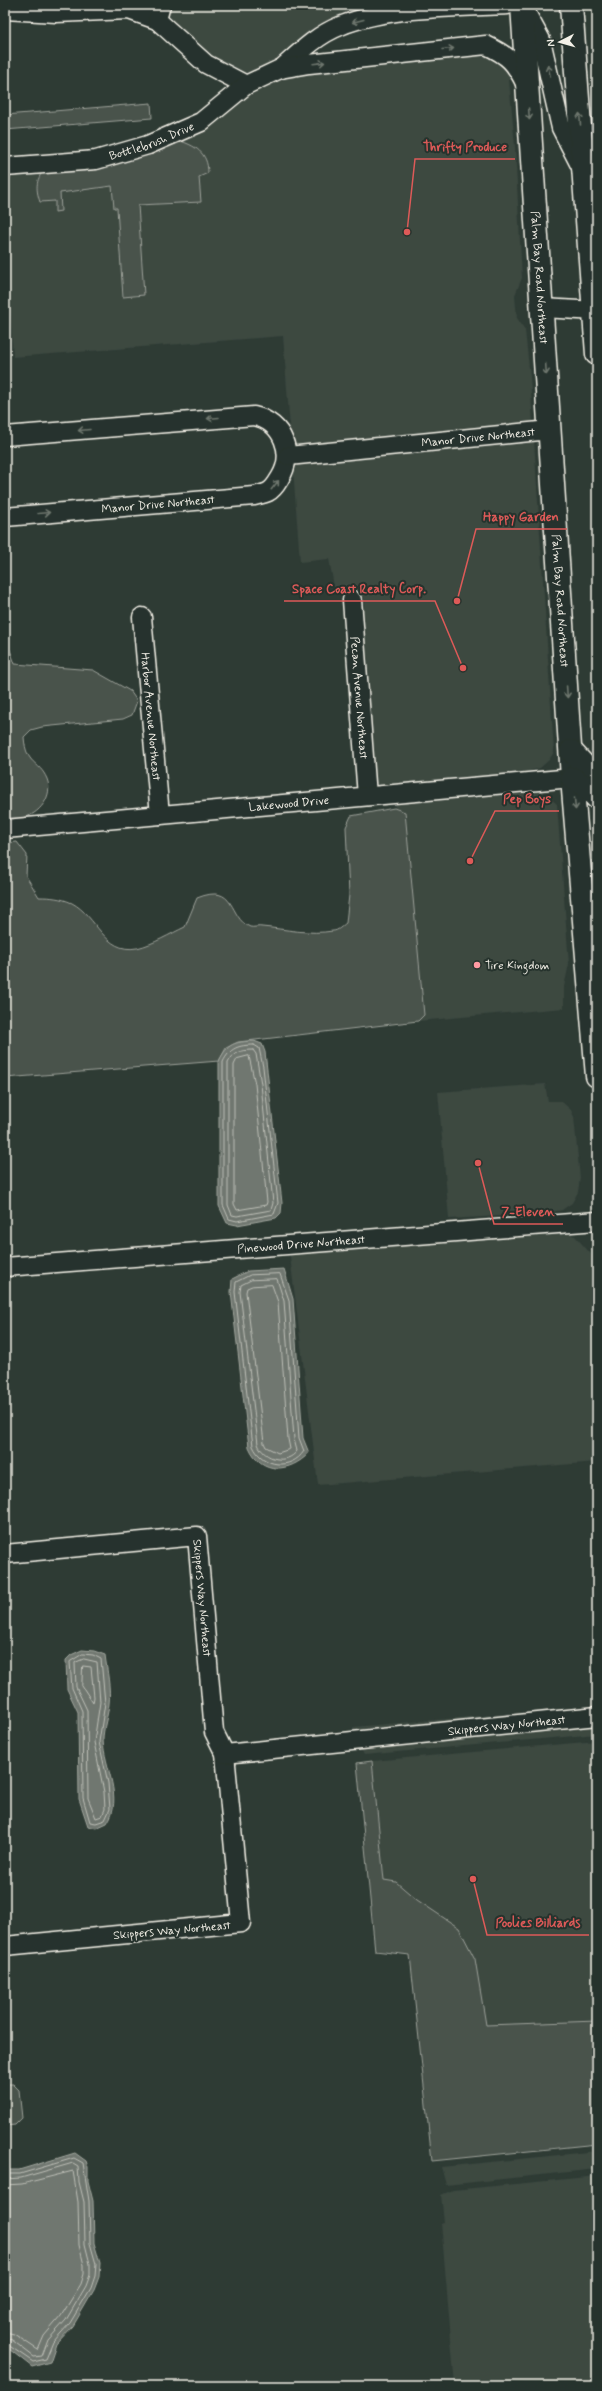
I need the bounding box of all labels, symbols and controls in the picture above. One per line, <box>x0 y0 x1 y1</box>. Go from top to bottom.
one-way arrow <box>352 18 365 25</box>
north arrow <box>540 22 580 62</box>
text: N <box>544 39 558 47</box>
one-way arrow <box>441 45 454 52</box>
one-way arrow <box>312 59 325 66</box>
one-way arrow <box>545 65 553 78</box>
one-way arrow <box>525 107 532 120</box>
one-way arrow <box>576 113 583 126</box>
street label: Bottlebrush Drive <box>107 119 197 165</box>
callout: Thrifty Produce <box>415 134 515 159</box>
text: Thrifty Produce <box>423 139 507 156</box>
street label: Palm Bay Road Northeast <box>526 210 551 345</box>
one-way arrow <box>542 362 550 375</box>
one-way arrow <box>207 415 220 422</box>
street label: Manor Drive Northeast <box>421 424 536 452</box>
one-way arrow <box>78 426 91 433</box>
one-way arrow <box>271 479 279 490</box>
street label: Manor Drive Northeast <box>101 492 216 518</box>
callout: Happy Garden <box>476 504 567 529</box>
text: Happy Garden <box>483 509 559 526</box>
one-way arrow <box>37 510 50 517</box>
street label: Palm Bay Road Northeast <box>547 534 572 669</box>
callout: Space Coast Realty Corp. <box>284 576 435 601</box>
text: Space Coast Realty Corp. <box>292 581 426 598</box>
street label: Pecan Avenue Northeast <box>346 636 371 760</box>
street label: Harbor Avenue Northeast <box>136 652 164 782</box>
one-way arrow <box>563 685 570 698</box>
callout: Pep Boys <box>495 786 559 811</box>
text: Pep Boys <box>503 791 551 808</box>
street label: Lakewood Drive <box>248 793 330 816</box>
one-way arrow <box>571 797 578 810</box>
place label: Tire Kingdom <box>485 958 549 975</box>
marker: Tire Kingdom <box>472 960 482 970</box>
callout: 7-Eleven <box>494 1199 563 1224</box>
text: 7-Eleven <box>501 1204 556 1221</box>
street label: Pinewood Drive Northeast <box>237 1232 366 1258</box>
street label: Skippers Way Northeast <box>188 1538 215 1658</box>
street label: Skippers Way Northeast <box>447 1712 567 1740</box>
callout: Poolies Billiards <box>487 1910 589 1935</box>
text: Poolies Billiards <box>496 1915 580 1932</box>
street label: Skippers Way Northeast <box>113 1918 232 1944</box>

